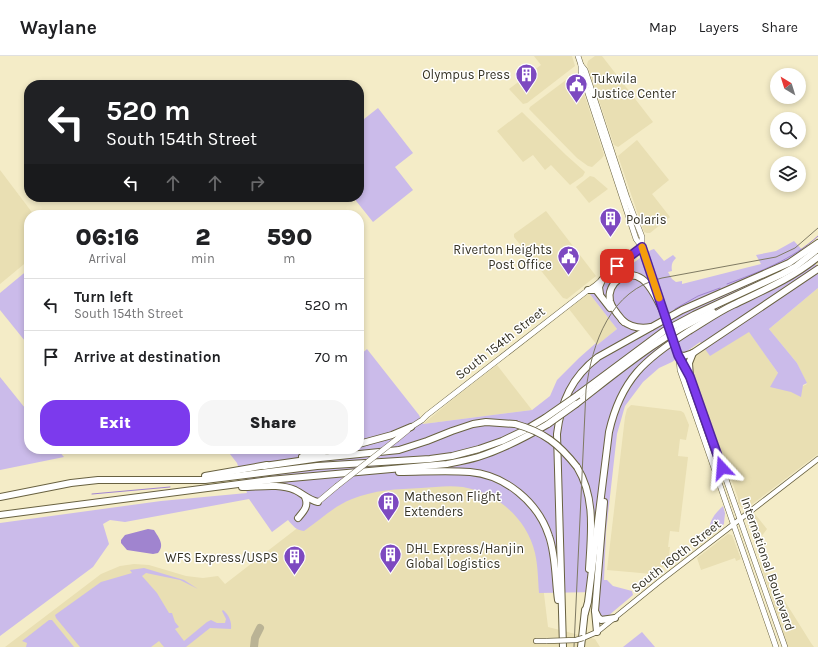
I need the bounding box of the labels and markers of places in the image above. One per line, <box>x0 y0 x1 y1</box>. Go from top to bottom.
building icon: Olympus Press <box>513 61 539 94</box>
place label: Olympus Press <box>422 67 510 82</box>
place label: Tukwila Justice Center <box>592 71 676 101</box>
public building icon: Tukwila Justice Center <box>564 72 590 105</box>
building icon: Polaris <box>597 206 623 239</box>
place label: Polaris <box>626 212 667 227</box>
place label: Riverton Heights Post Office <box>453 242 552 272</box>
public building icon: Riverton Heights Post Office <box>555 243 581 276</box>
pin <box>600 249 634 283</box>
place label: Matheson Flight Extenders <box>404 489 501 519</box>
building icon: Matheson Flight Extenders <box>375 490 401 523</box>
place label: DHL Express/Hanjin Global Logistics <box>406 541 524 571</box>
building icon: DHL Express/Hanjin Global Logistics <box>377 542 403 575</box>
building icon: WFS Express/USPS <box>281 544 307 577</box>
place label: WFS Express/USPS <box>165 550 278 565</box>

